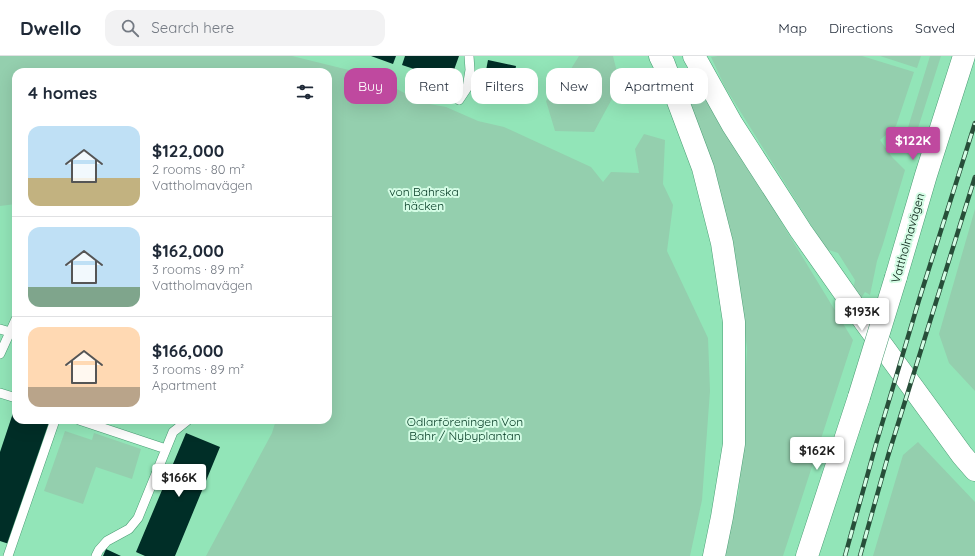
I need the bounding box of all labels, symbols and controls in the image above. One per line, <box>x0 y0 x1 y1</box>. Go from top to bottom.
search box <box>105 10 385 46</box>
text: Dwello <box>20 16 81 40</box>
icon: search <box>119 17 141 39</box>
text: Search here <box>151 18 234 37</box>
text: Map <box>778 19 807 37</box>
text: Directions <box>829 19 893 37</box>
text: Saved <box>915 19 955 37</box>
chip: Buy <box>344 68 397 104</box>
chip: Rent <box>405 68 463 104</box>
chip: Filters <box>471 68 538 104</box>
chip: New <box>546 68 602 104</box>
chip: Apartment <box>610 68 708 104</box>
icon: filters <box>294 81 316 103</box>
text: 4 homes <box>28 82 97 103</box>
pin: $122K <box>885 127 941 161</box>
text: $122K <box>895 132 931 148</box>
text: $122,000 <box>152 140 224 161</box>
icon: home <box>60 142 108 190</box>
text: 2 rooms · 80 m² <box>152 161 245 177</box>
text: Vattholmavägen <box>152 177 252 193</box>
park label: von Bahrska häcken <box>389 184 459 213</box>
street label: Vattholmavägen <box>888 191 928 284</box>
text: $162,000 <box>152 240 224 261</box>
icon: home <box>60 243 108 291</box>
text: 3 rooms · 89 m² <box>152 261 244 277</box>
text: Vattholmavägen <box>152 277 252 293</box>
pin: $193K <box>834 298 890 332</box>
text: $193K <box>844 303 880 319</box>
text: $166,000 <box>152 340 224 361</box>
icon: home <box>60 343 108 391</box>
text: 3 rooms · 89 m² <box>152 361 244 377</box>
text: Apartment <box>152 377 217 393</box>
park label: Odlarföreningen Von Bahr / Nybyplantan <box>407 414 523 443</box>
pin: $162K <box>789 437 845 471</box>
text: $162K <box>799 442 835 458</box>
pin: $166K <box>151 464 207 498</box>
text: $166K <box>161 469 197 485</box>

